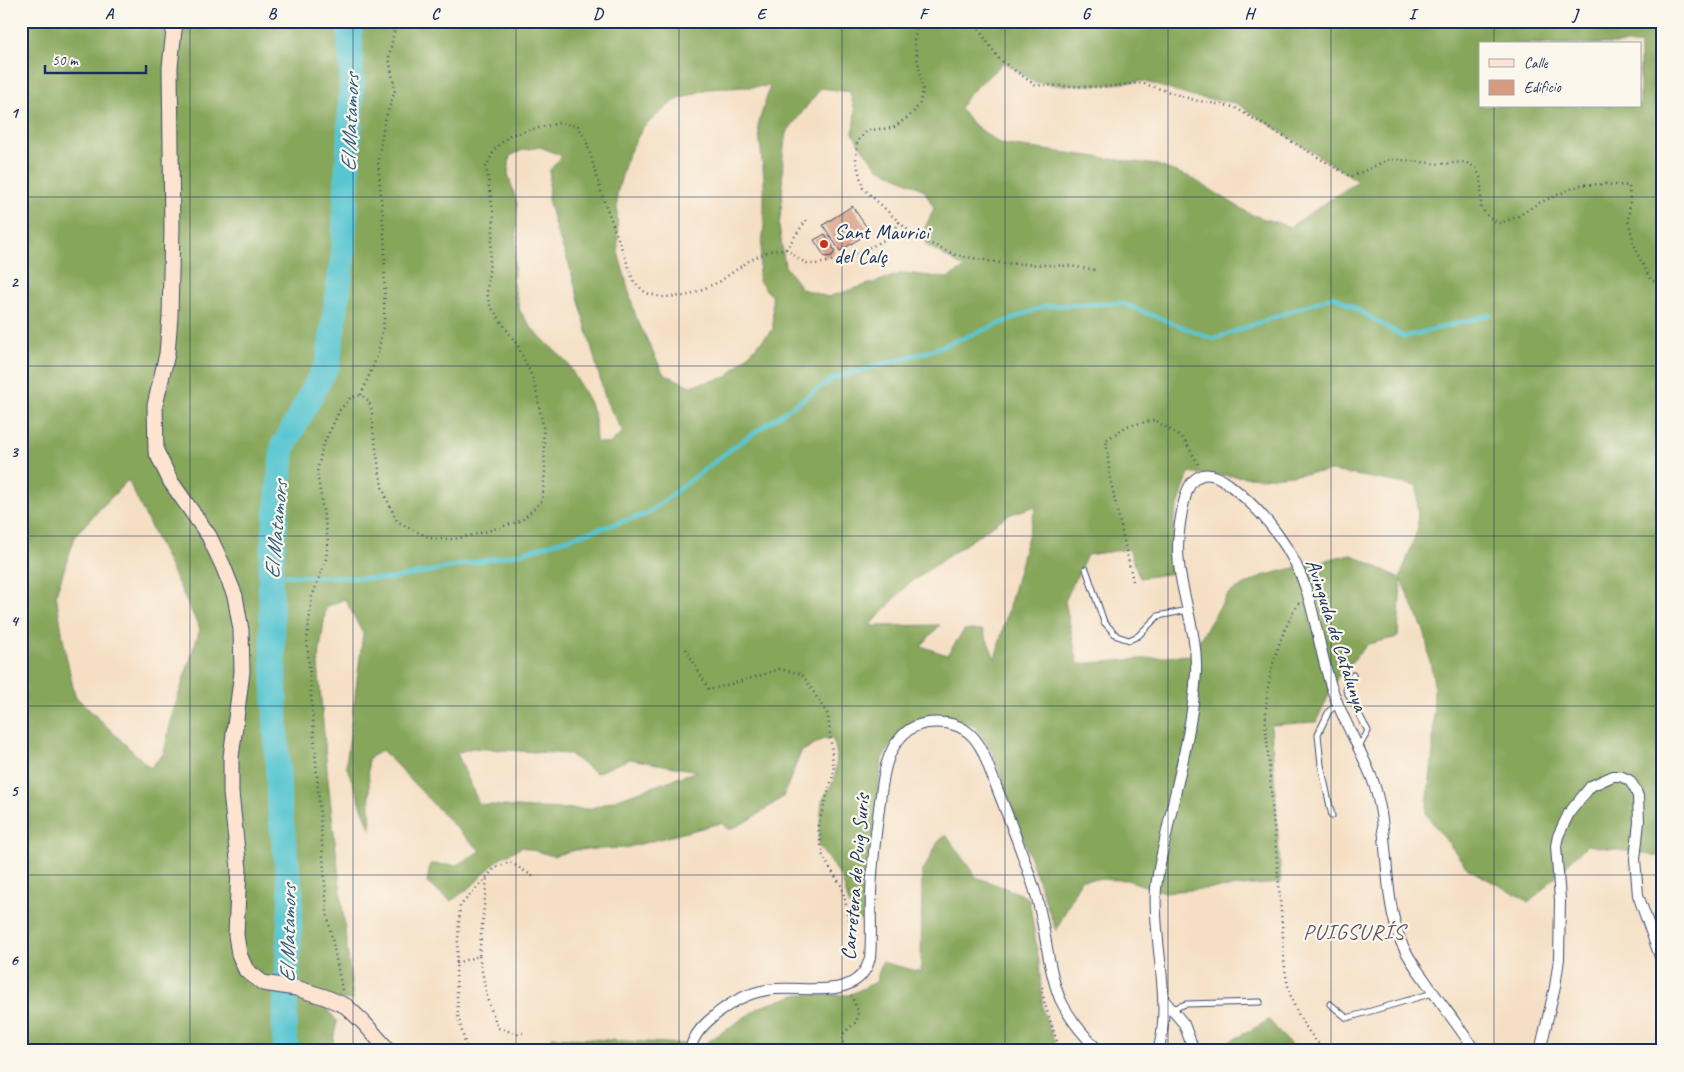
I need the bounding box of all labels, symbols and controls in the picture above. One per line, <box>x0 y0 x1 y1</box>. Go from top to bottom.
text: A <box>105 4 115 24</box>
text: B <box>268 4 278 24</box>
text: C <box>431 4 441 24</box>
text: D <box>593 4 604 24</box>
text: E <box>757 4 768 24</box>
text: F <box>919 4 930 24</box>
text: G <box>1082 4 1092 24</box>
text: H <box>1244 4 1256 24</box>
text: I <box>1409 4 1419 24</box>
text: J <box>1571 4 1580 24</box>
scale bar <box>45 42 146 74</box>
legend <box>1479 42 1642 108</box>
text: 50 m <box>52 51 79 70</box>
text: Calle <box>1524 54 1549 73</box>
water label: El Matamors <box>334 70 366 172</box>
text: Edificio <box>1524 78 1562 97</box>
text: 1 <box>10 103 19 123</box>
place label: Sant Maurici del Calç <box>834 219 932 269</box>
marker: Sant Maurici del Calç <box>818 238 830 250</box>
text: 2 <box>10 272 19 292</box>
text: 3 <box>10 442 19 462</box>
water label: El Matamors <box>258 477 295 580</box>
street label: Avinguda de Catalunya <box>1300 556 1374 716</box>
text: 4 <box>10 611 19 631</box>
text: 5 <box>11 781 20 801</box>
street label: Carretera de Puig Surís <box>835 791 875 961</box>
water label: El Matamors <box>273 881 303 983</box>
district label: PUIGSURÍS <box>1303 918 1408 946</box>
text: 6 <box>10 950 19 970</box>

